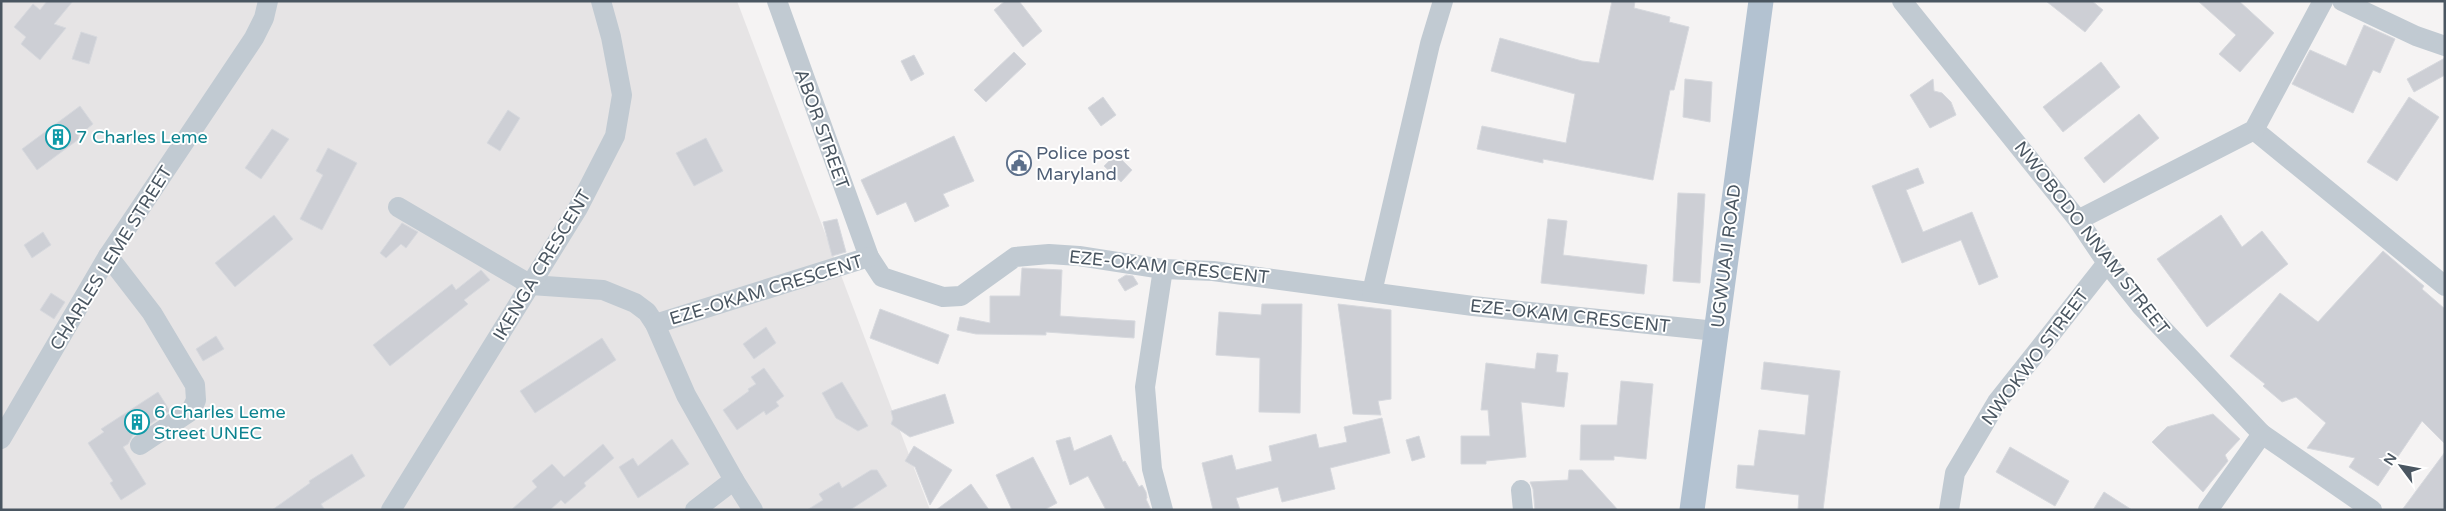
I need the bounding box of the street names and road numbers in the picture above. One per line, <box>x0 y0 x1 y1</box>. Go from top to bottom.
street label: ABOR STREET <box>790 66 854 192</box>
street label: NWOBODO NNAM STREET <box>2010 137 2174 339</box>
street label: CHARLES LEME STREET <box>45 162 177 354</box>
street label: UGWUAJI ROAD <box>1706 183 1746 329</box>
street label: IKENGA CRESCENT <box>488 186 596 344</box>
street label: EZE-OKAM CRESCENT <box>1068 246 1270 288</box>
street label: EZE-OKAM CRESCENT <box>667 250 865 330</box>
street label: NWOKWO STREET <box>1977 284 2093 429</box>
street label: EZE-OKAM CRESCENT <box>1469 295 1671 337</box>

